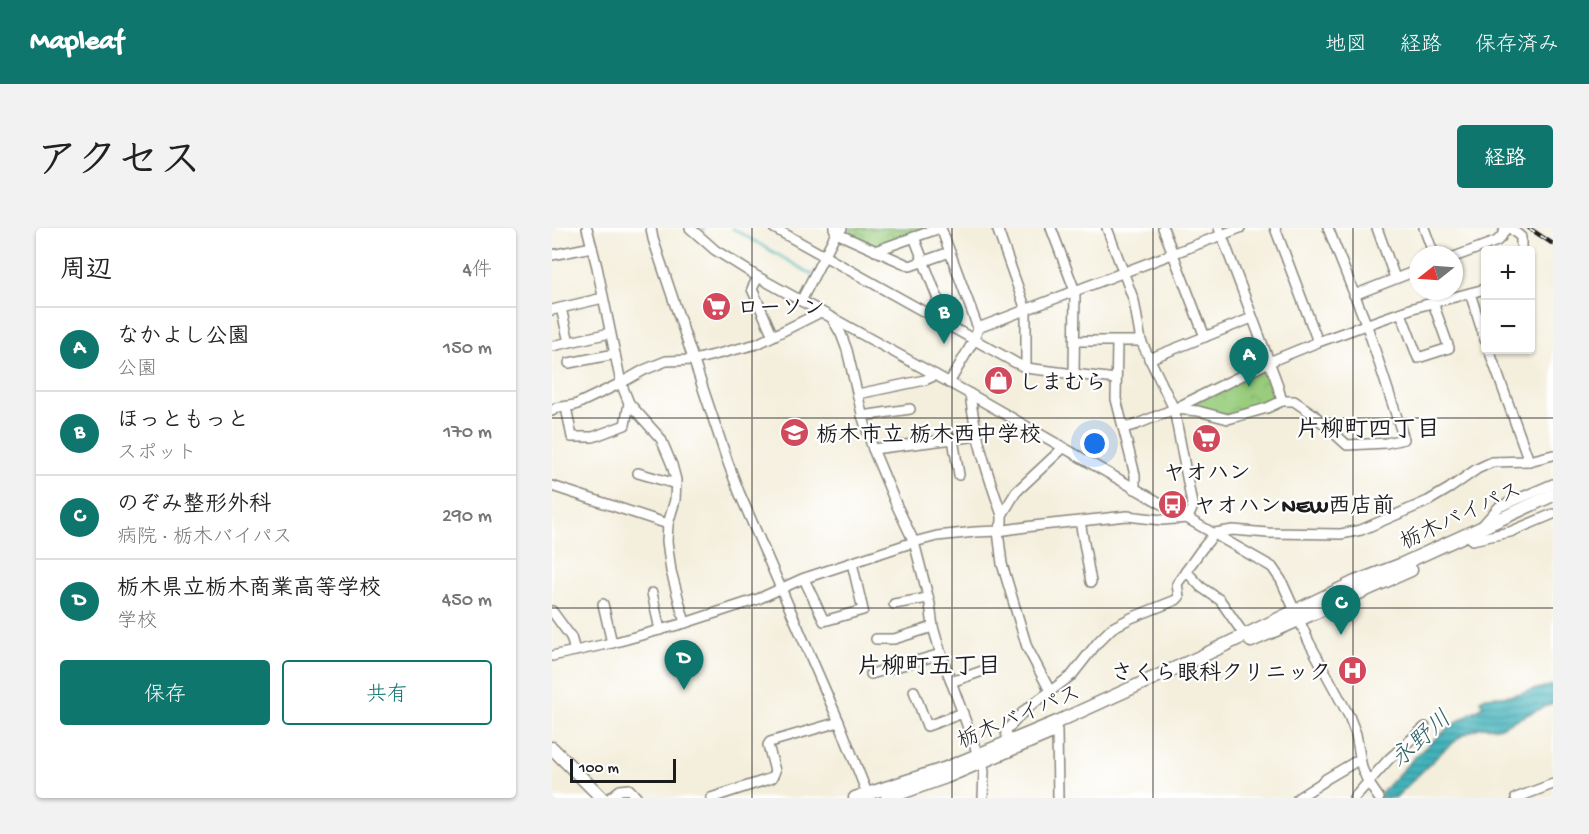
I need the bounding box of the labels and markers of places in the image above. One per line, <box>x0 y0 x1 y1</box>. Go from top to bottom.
supermarket icon: ローソン <box>700 290 732 322</box>
pin: B <box>924 294 964 344</box>
place label: ローソン <box>737 297 825 323</box>
pin: A <box>1230 338 1268 387</box>
shop icon: しまむら <box>982 365 1014 397</box>
place label: しまむら <box>1019 372 1107 398</box>
school or university icon: 栃木市立 栃木西中学校 <box>779 417 811 449</box>
place label: 栃木市立 栃木西中学校 <box>816 422 1041 450</box>
supermarket icon: ヤオハン <box>1191 423 1223 455</box>
place label: ヤオハン <box>1163 462 1251 488</box>
bus stop icon: ヤオハンNEW西店前 <box>1157 488 1189 520</box>
place label: ヤオハンNEW西店前 <box>1194 493 1394 521</box>
pin: C <box>1322 586 1360 635</box>
pin: D <box>664 640 704 690</box>
hospital icon: さくら眼科クリニック <box>1336 655 1368 687</box>
place label: さくら眼科クリニック <box>1111 661 1331 688</box>

